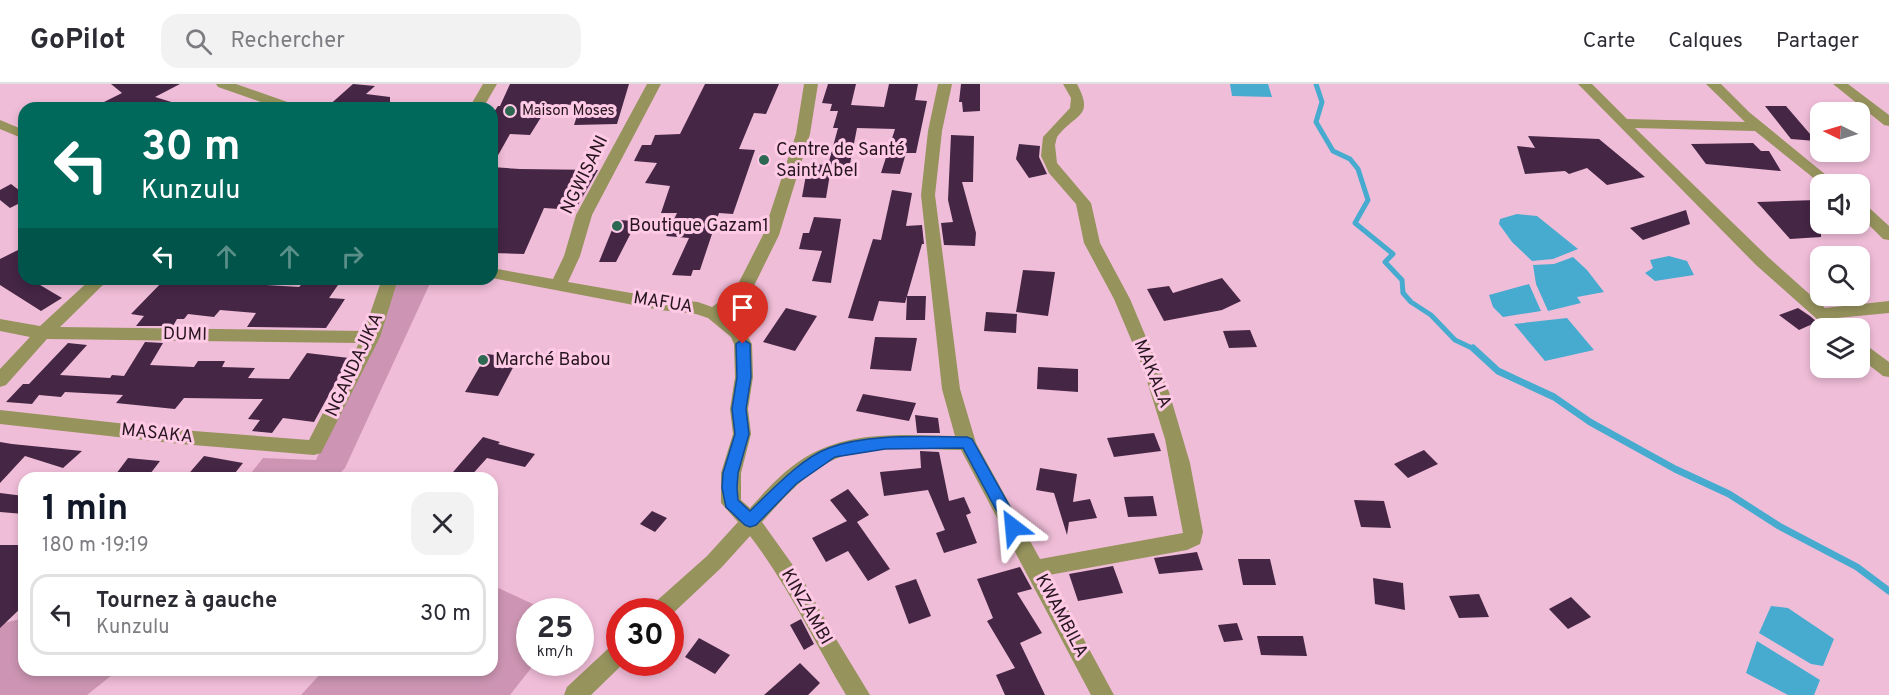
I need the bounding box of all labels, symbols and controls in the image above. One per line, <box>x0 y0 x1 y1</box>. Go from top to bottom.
search box <box>161 14 581 68</box>
text: GoPilot <box>30 23 125 59</box>
icon: search <box>182 25 215 58</box>
text: Rechercher <box>230 28 345 55</box>
text: Carte <box>1583 28 1635 55</box>
text: Calques <box>1668 28 1743 55</box>
text: Partager <box>1776 28 1859 55</box>
place label: Maison Moses <box>522 102 615 121</box>
north arrow <box>1810 102 1870 162</box>
map controls <box>1810 102 1870 378</box>
marker: Maison Moses <box>503 104 517 118</box>
text: 30 m <box>141 122 240 175</box>
icon: left <box>42 126 120 204</box>
street label: NGWISANI <box>556 132 614 218</box>
place label: Centre de Santé Saint Abel <box>776 139 905 183</box>
marker: Centre de Santé Saint Abel <box>757 153 771 167</box>
text: Kunzulu <box>141 174 240 208</box>
button: sound <box>1810 174 1870 234</box>
place label: Boutique Gazam1 <box>629 215 769 238</box>
marker: Boutique Gazam1 <box>610 219 624 233</box>
icon: left <box>147 240 180 273</box>
icon: ahead <box>210 240 243 273</box>
icon: ahead <box>273 240 306 273</box>
icon: right <box>336 240 369 273</box>
button: search <box>1810 246 1870 306</box>
pin <box>717 282 768 344</box>
street label: MAFUA <box>632 287 694 319</box>
icon: arrive <box>726 291 759 324</box>
street label: NGANDAJIKA <box>321 309 389 421</box>
button: layers <box>1810 318 1870 378</box>
street label: DUMI <box>163 323 207 347</box>
street label: MAKALA <box>1128 336 1176 412</box>
place label: Marché Babou <box>495 349 611 372</box>
marker: Marché Babou <box>476 353 490 367</box>
street label: MASAKA <box>120 419 194 449</box>
text: 1 min <box>42 487 128 533</box>
button: close <box>411 492 474 555</box>
position arrow <box>981 495 1045 559</box>
text: 180 m · 19:19 <box>42 533 149 559</box>
street label: KINZAMBI <box>775 565 837 649</box>
street label: KWAMBILA <box>1029 570 1093 662</box>
text: Tournez à gauche <box>96 588 277 615</box>
icon: left <box>45 598 78 631</box>
speed limit sign: 30 <box>606 598 684 676</box>
text: 30 m <box>420 601 471 628</box>
text: 25 <box>537 611 573 648</box>
text: Kunzulu <box>96 615 170 641</box>
text: km/h <box>537 643 573 662</box>

